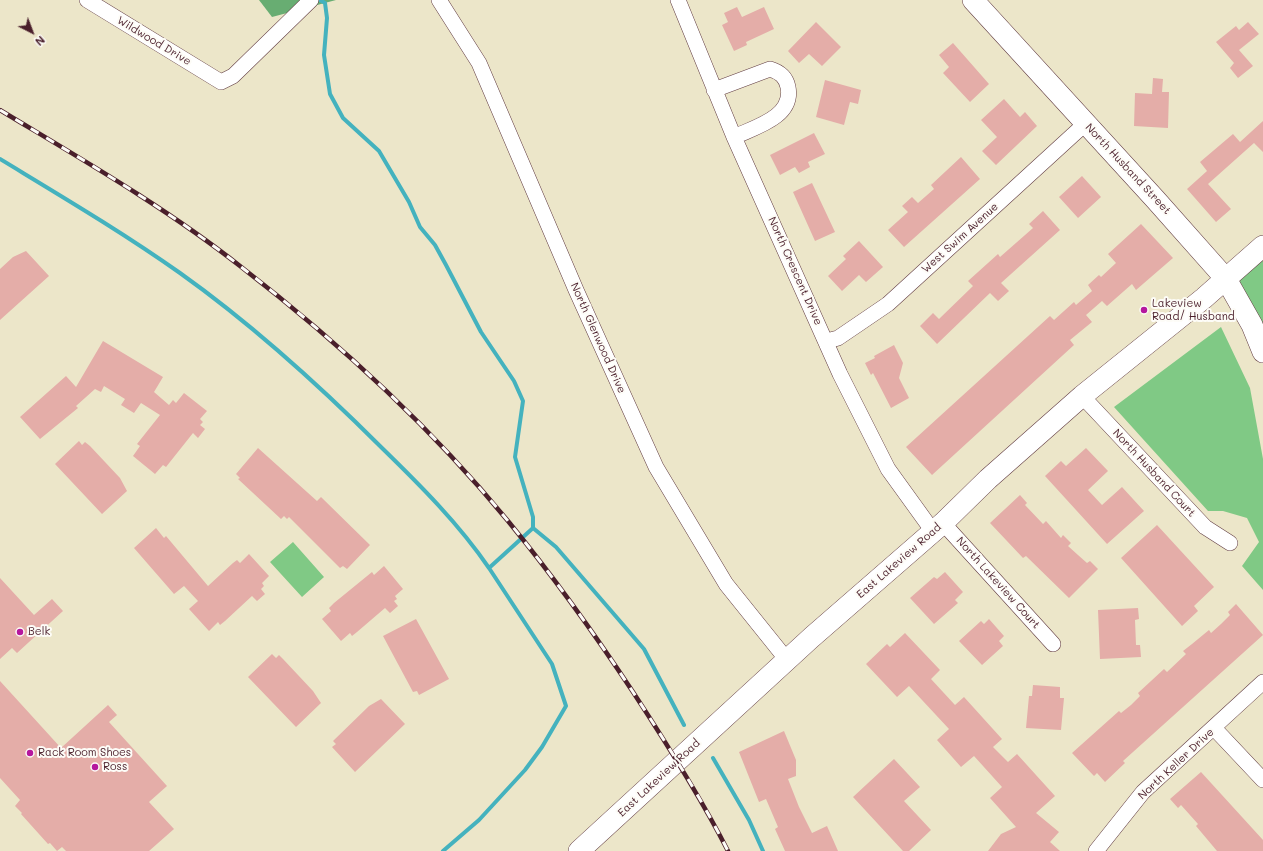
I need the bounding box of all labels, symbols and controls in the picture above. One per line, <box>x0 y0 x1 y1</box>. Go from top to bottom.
north arrow <box>12 12 52 52</box>
street label: Wildwood Drive <box>115 14 193 68</box>
text: N <box>32 33 48 50</box>
street label: North Husband Street <box>1082 121 1174 217</box>
street label: West Swim Avenue <box>919 200 1001 276</box>
street label: North Crescent Drive <box>765 215 825 327</box>
street label: North Glenwood Drive <box>568 281 628 395</box>
place label: Lakeview Road/ Husband <box>1152 297 1235 323</box>
marker: Lakeview Road/ Husband <box>1139 305 1149 315</box>
street label: North Husband Court <box>1110 426 1198 520</box>
street label: East Lakeview Road <box>854 521 944 601</box>
street label: North Lakeview Court <box>953 534 1043 632</box>
place label: Belk <box>28 625 50 639</box>
marker: Belk <box>15 627 25 637</box>
street label: North Keller Drive <box>1135 726 1217 802</box>
street label: East Lakeview Road <box>615 736 703 820</box>
place label: Rack Room Shoes <box>38 746 131 760</box>
marker: Rack Room Shoes <box>25 748 35 758</box>
place label: Ross <box>103 760 127 774</box>
marker: Ross <box>90 762 100 772</box>

